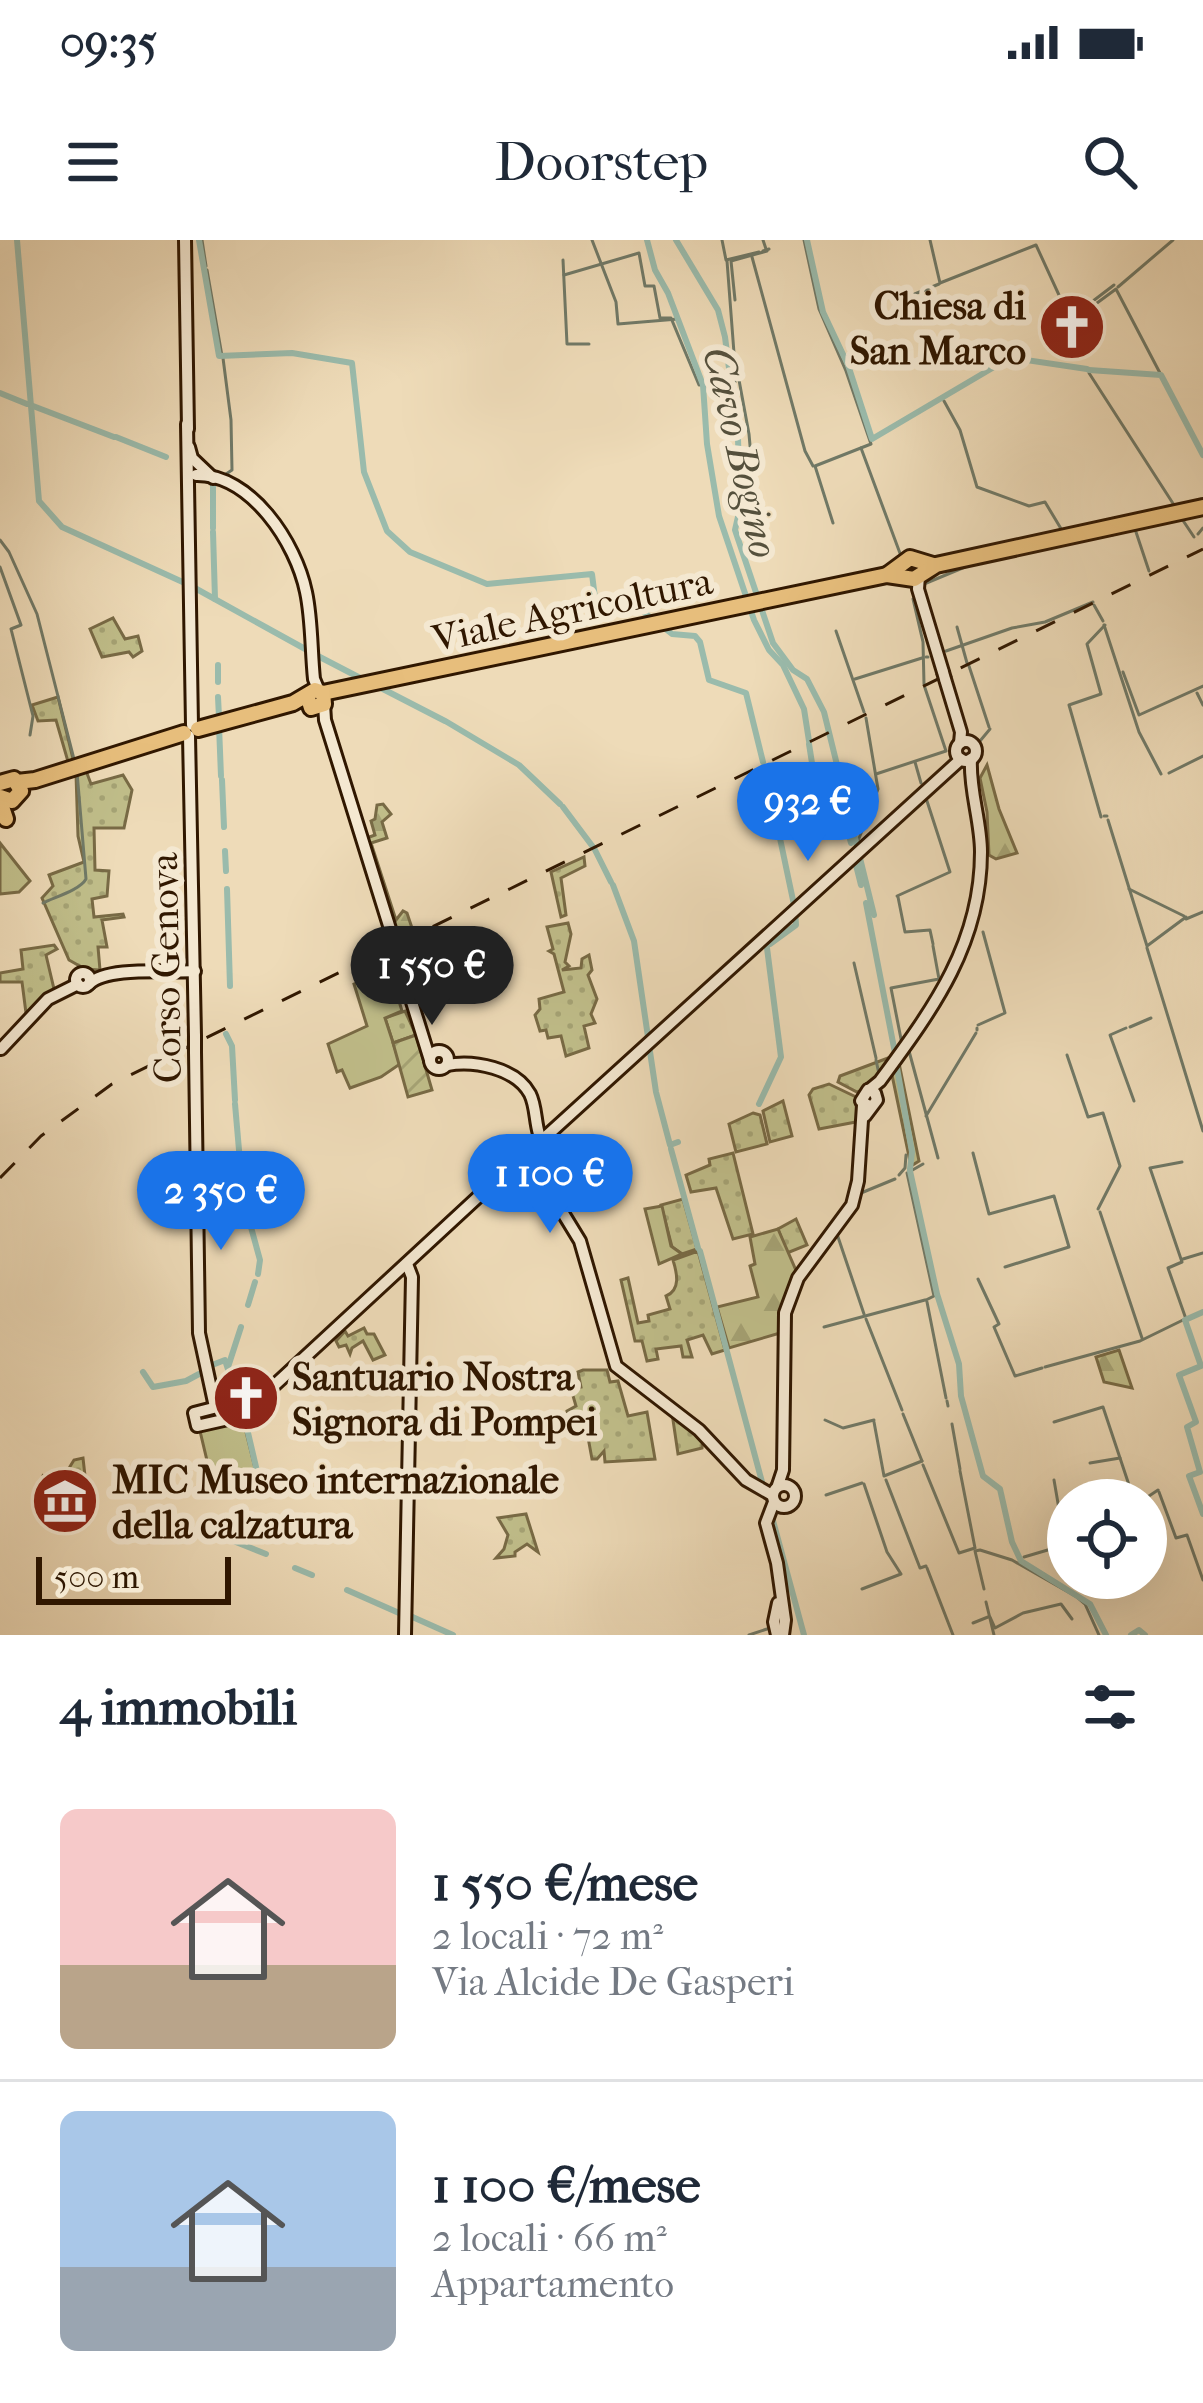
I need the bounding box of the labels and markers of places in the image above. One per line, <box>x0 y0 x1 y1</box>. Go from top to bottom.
place label: Chiesa di San Marco <box>850 283 1026 374</box>
church icon: Chiesa di San Marco <box>1037 292 1107 362</box>
pin: 932 € <box>724 762 892 864</box>
pin: 1 550 € <box>321 926 543 1028</box>
pin: 1 100 € <box>439 1134 661 1236</box>
pin: 2 350 € <box>110 1151 332 1253</box>
place label: Santuario Nostra Signora di Pompei <box>292 1354 598 1445</box>
church icon: Santuario Nostra Signora di Pompei <box>211 1363 281 1433</box>
place label: MIC Museo internazionale della calzatura <box>112 1457 559 1548</box>
museum icon: MIC Museo internazionale della calzatura <box>30 1466 100 1536</box>

